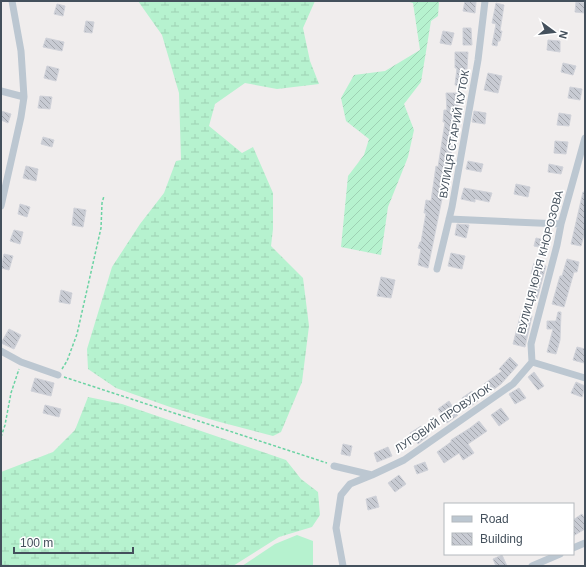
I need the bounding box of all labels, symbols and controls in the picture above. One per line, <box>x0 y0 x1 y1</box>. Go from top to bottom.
north arrow <box>534 12 574 52</box>
text: N <box>557 29 570 40</box>
street label: ВУЛИЦЯ СТАРИЙ КУТОК <box>437 68 471 199</box>
street label: ВУЛИЦЯ ЮРІЯ КНОРОЗОВА <box>515 188 565 335</box>
street label: ЛУГОВИЙ ПРОВУЛОК <box>393 381 494 455</box>
legend <box>444 503 574 555</box>
text: Road <box>480 512 509 526</box>
scale bar <box>14 529 133 555</box>
text: Building <box>480 532 523 546</box>
text: 100 m <box>20 536 53 550</box>

